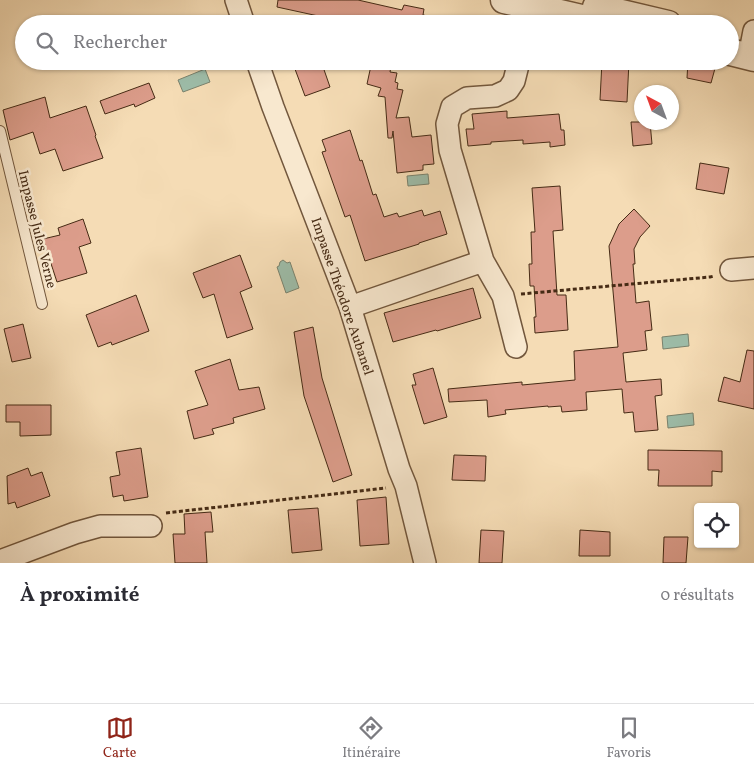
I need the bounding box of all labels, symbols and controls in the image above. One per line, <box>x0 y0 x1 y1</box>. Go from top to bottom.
search box <box>15 15 739 70</box>
icon: search <box>33 29 61 57</box>
text: Rechercher <box>73 30 167 56</box>
north arrow <box>634 85 679 130</box>
street label: Impasse Jules Verne <box>13 168 61 291</box>
street label: Impasse Théodore Aubanel <box>306 215 378 378</box>
map controls <box>694 503 739 548</box>
button: locate <box>694 503 739 548</box>
text: À proximité <box>20 581 139 610</box>
text: 0 résultats <box>660 585 734 607</box>
tab: Carte <box>103 714 136 763</box>
tab: Itinéraire <box>342 714 401 763</box>
tab: Favoris <box>607 714 651 763</box>

